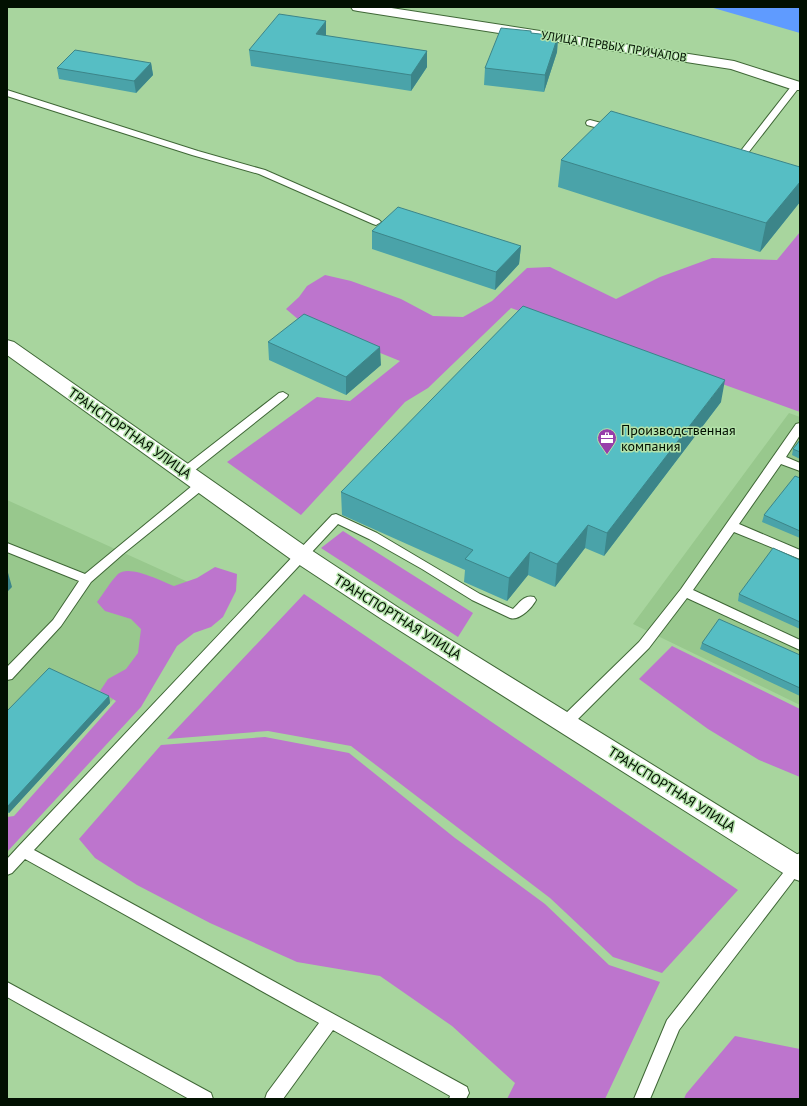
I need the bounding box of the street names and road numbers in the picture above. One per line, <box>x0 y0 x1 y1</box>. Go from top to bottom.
street label: УЛИЦА ПЕРВЫХ ПРИЧАЛОВ <box>540 27 688 65</box>
street label: ТРАНСПОРТНАЯ УЛИЦА <box>65 384 196 483</box>
street label: ТРАНСПОРТНАЯ УЛИЦА <box>331 570 466 664</box>
street label: ТРАНСПОРТНАЯ УЛИЦА <box>605 742 740 836</box>

